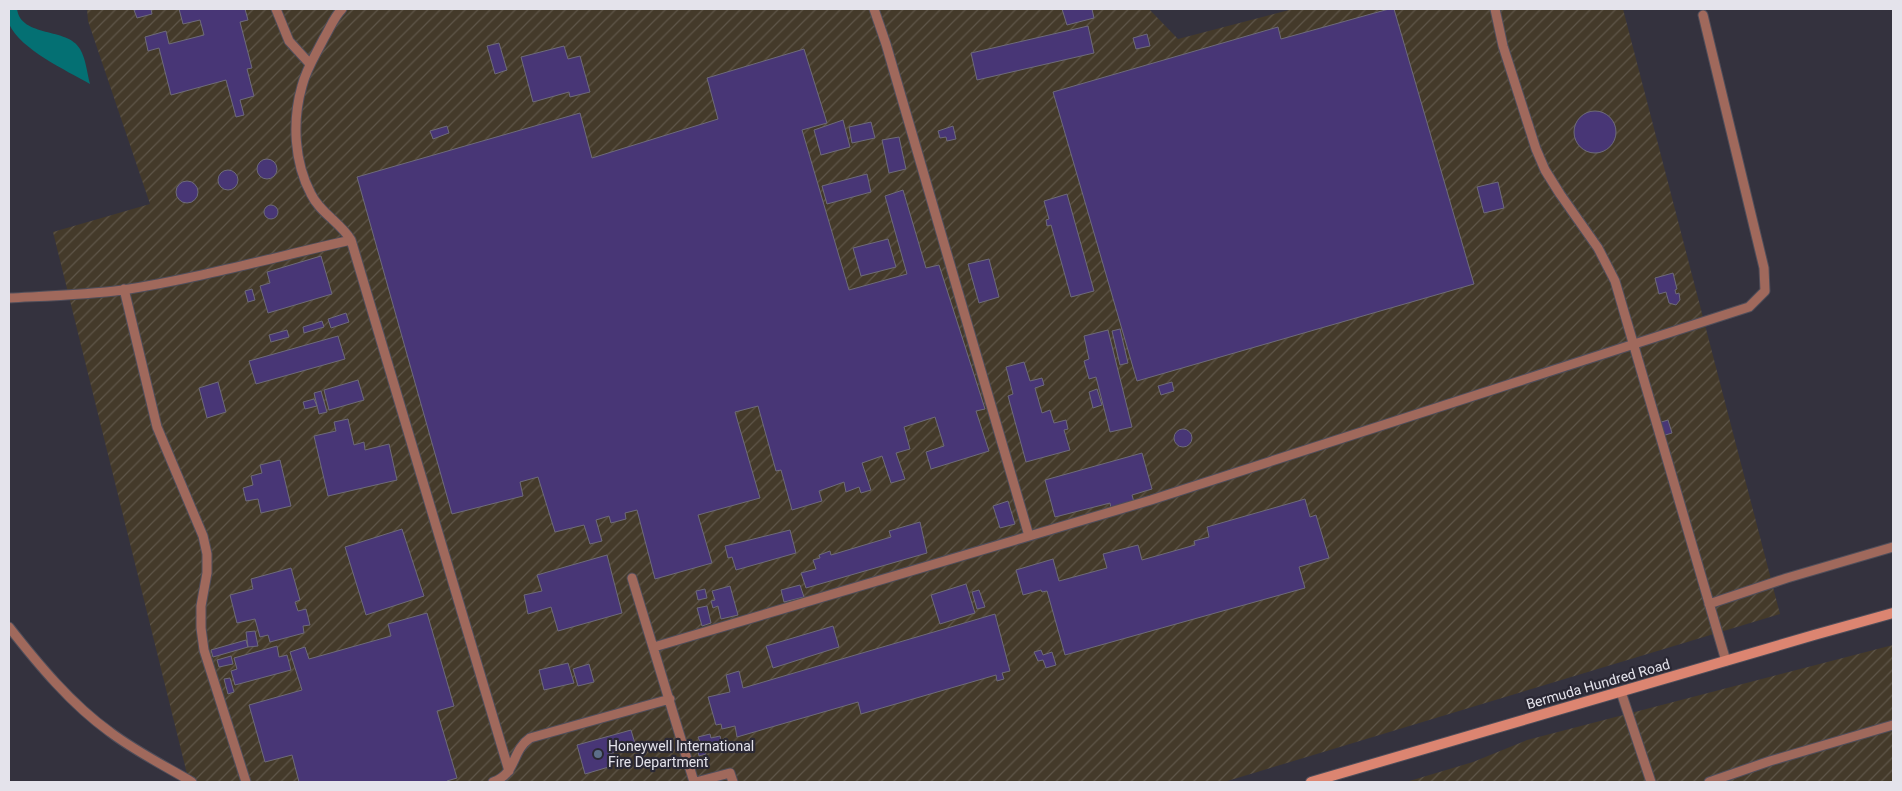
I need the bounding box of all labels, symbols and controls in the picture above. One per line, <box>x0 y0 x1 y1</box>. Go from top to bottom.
street label: Bermuda Hundred Road <box>1524 656 1672 712</box>
place label: Honeywell International Fire Department <box>608 738 754 770</box>
marker: Honeywell International Fire Department <box>592 748 604 760</box>

